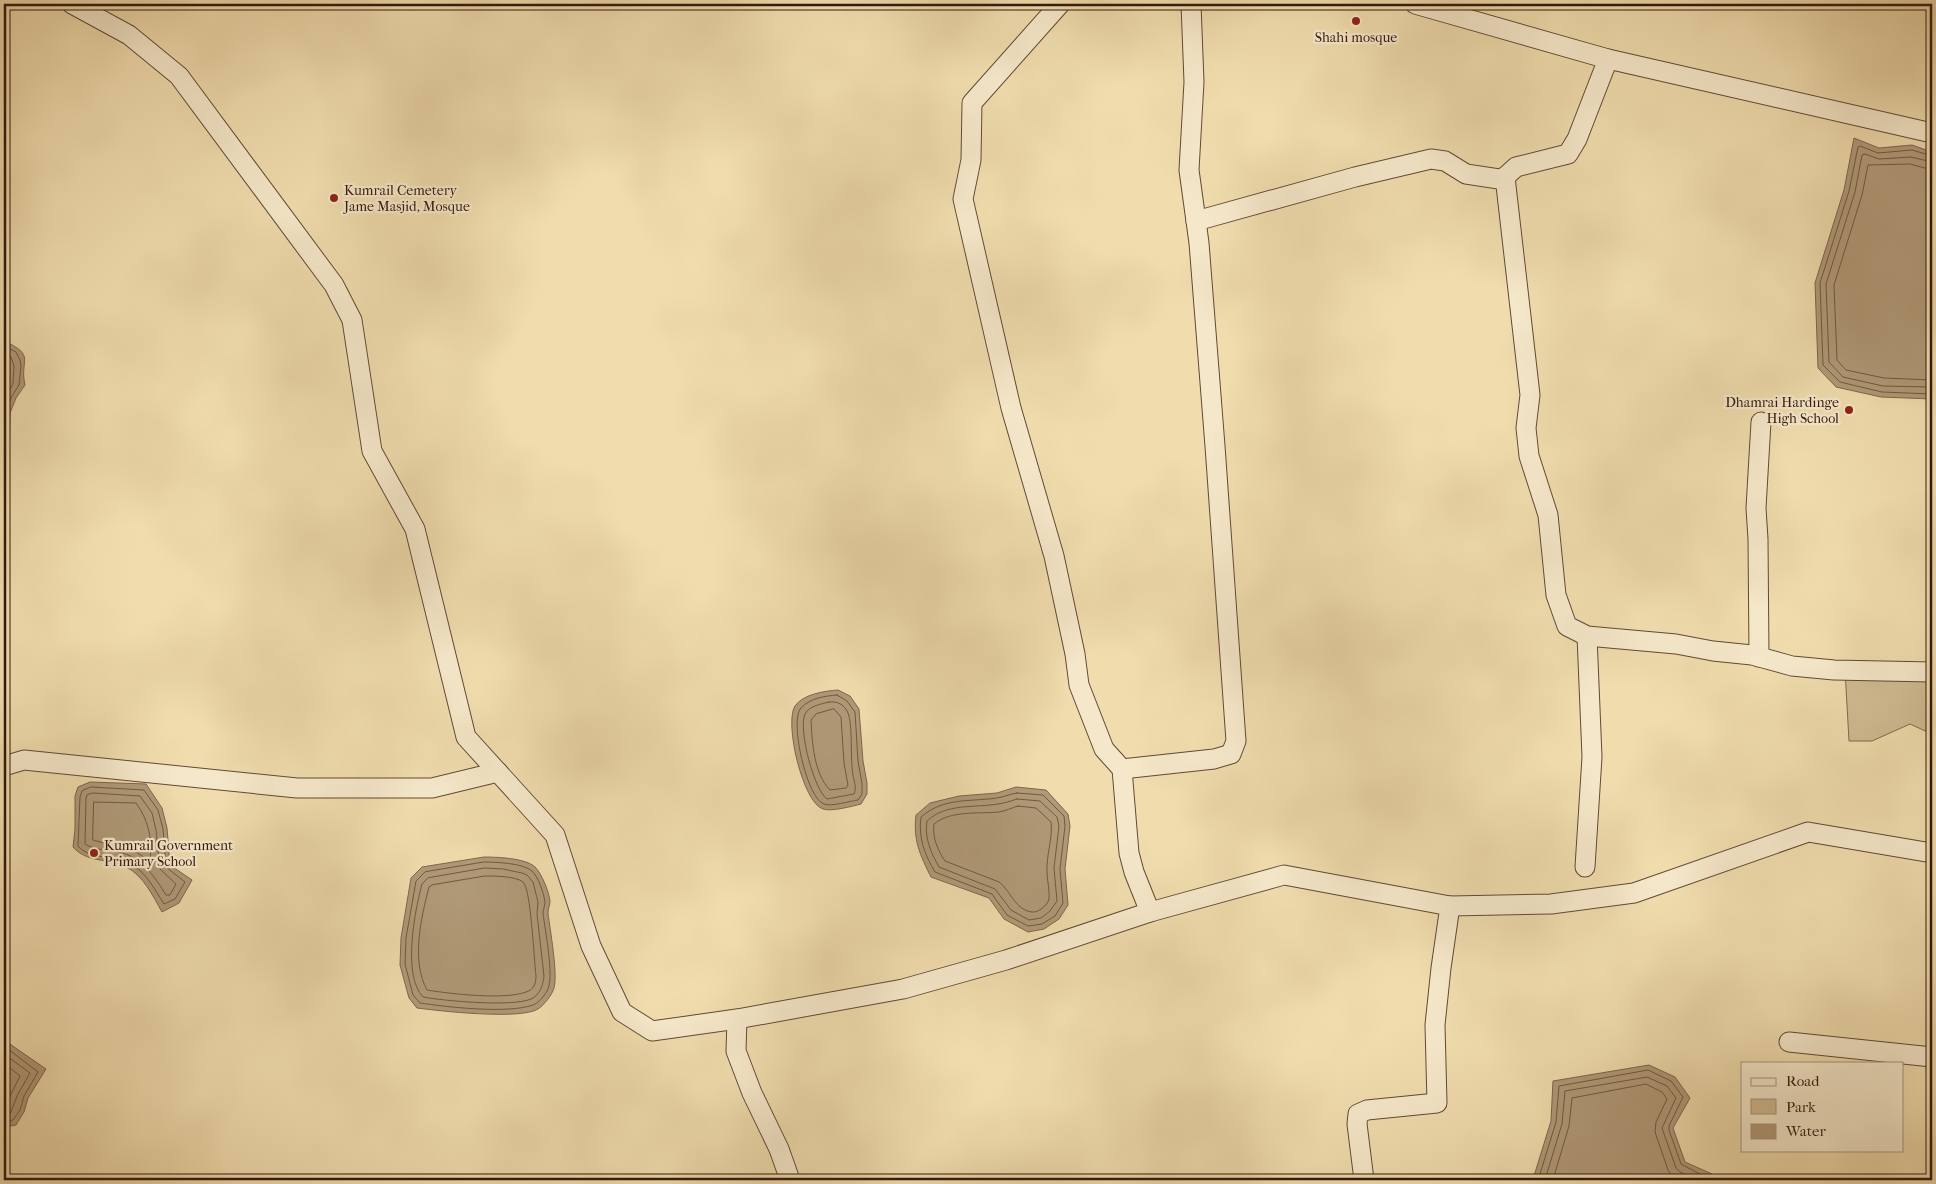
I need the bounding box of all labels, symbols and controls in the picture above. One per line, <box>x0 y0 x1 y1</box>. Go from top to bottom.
marker: Shahi mosque <box>1350 15 1362 27</box>
place label: Shahi mosque <box>1315 29 1397 46</box>
place label: Kumrail Cemetery Jame Masjid, Mosque <box>343 182 470 215</box>
marker: Kumrail Cemetery Jame Masjid, Mosque <box>328 192 340 204</box>
place label: Dhamrai Hardinge High School <box>1725 394 1839 427</box>
marker: Dhamrai Hardinge High School <box>1843 404 1855 416</box>
place label: Kumrail Government Primary School <box>104 837 233 870</box>
marker: Kumrail Government Primary School <box>88 847 100 859</box>
legend <box>1741 1062 1904 1152</box>
text: Road <box>1786 1072 1820 1090</box>
text: Park <box>1786 1098 1816 1116</box>
text: Water <box>1785 1122 1826 1140</box>

